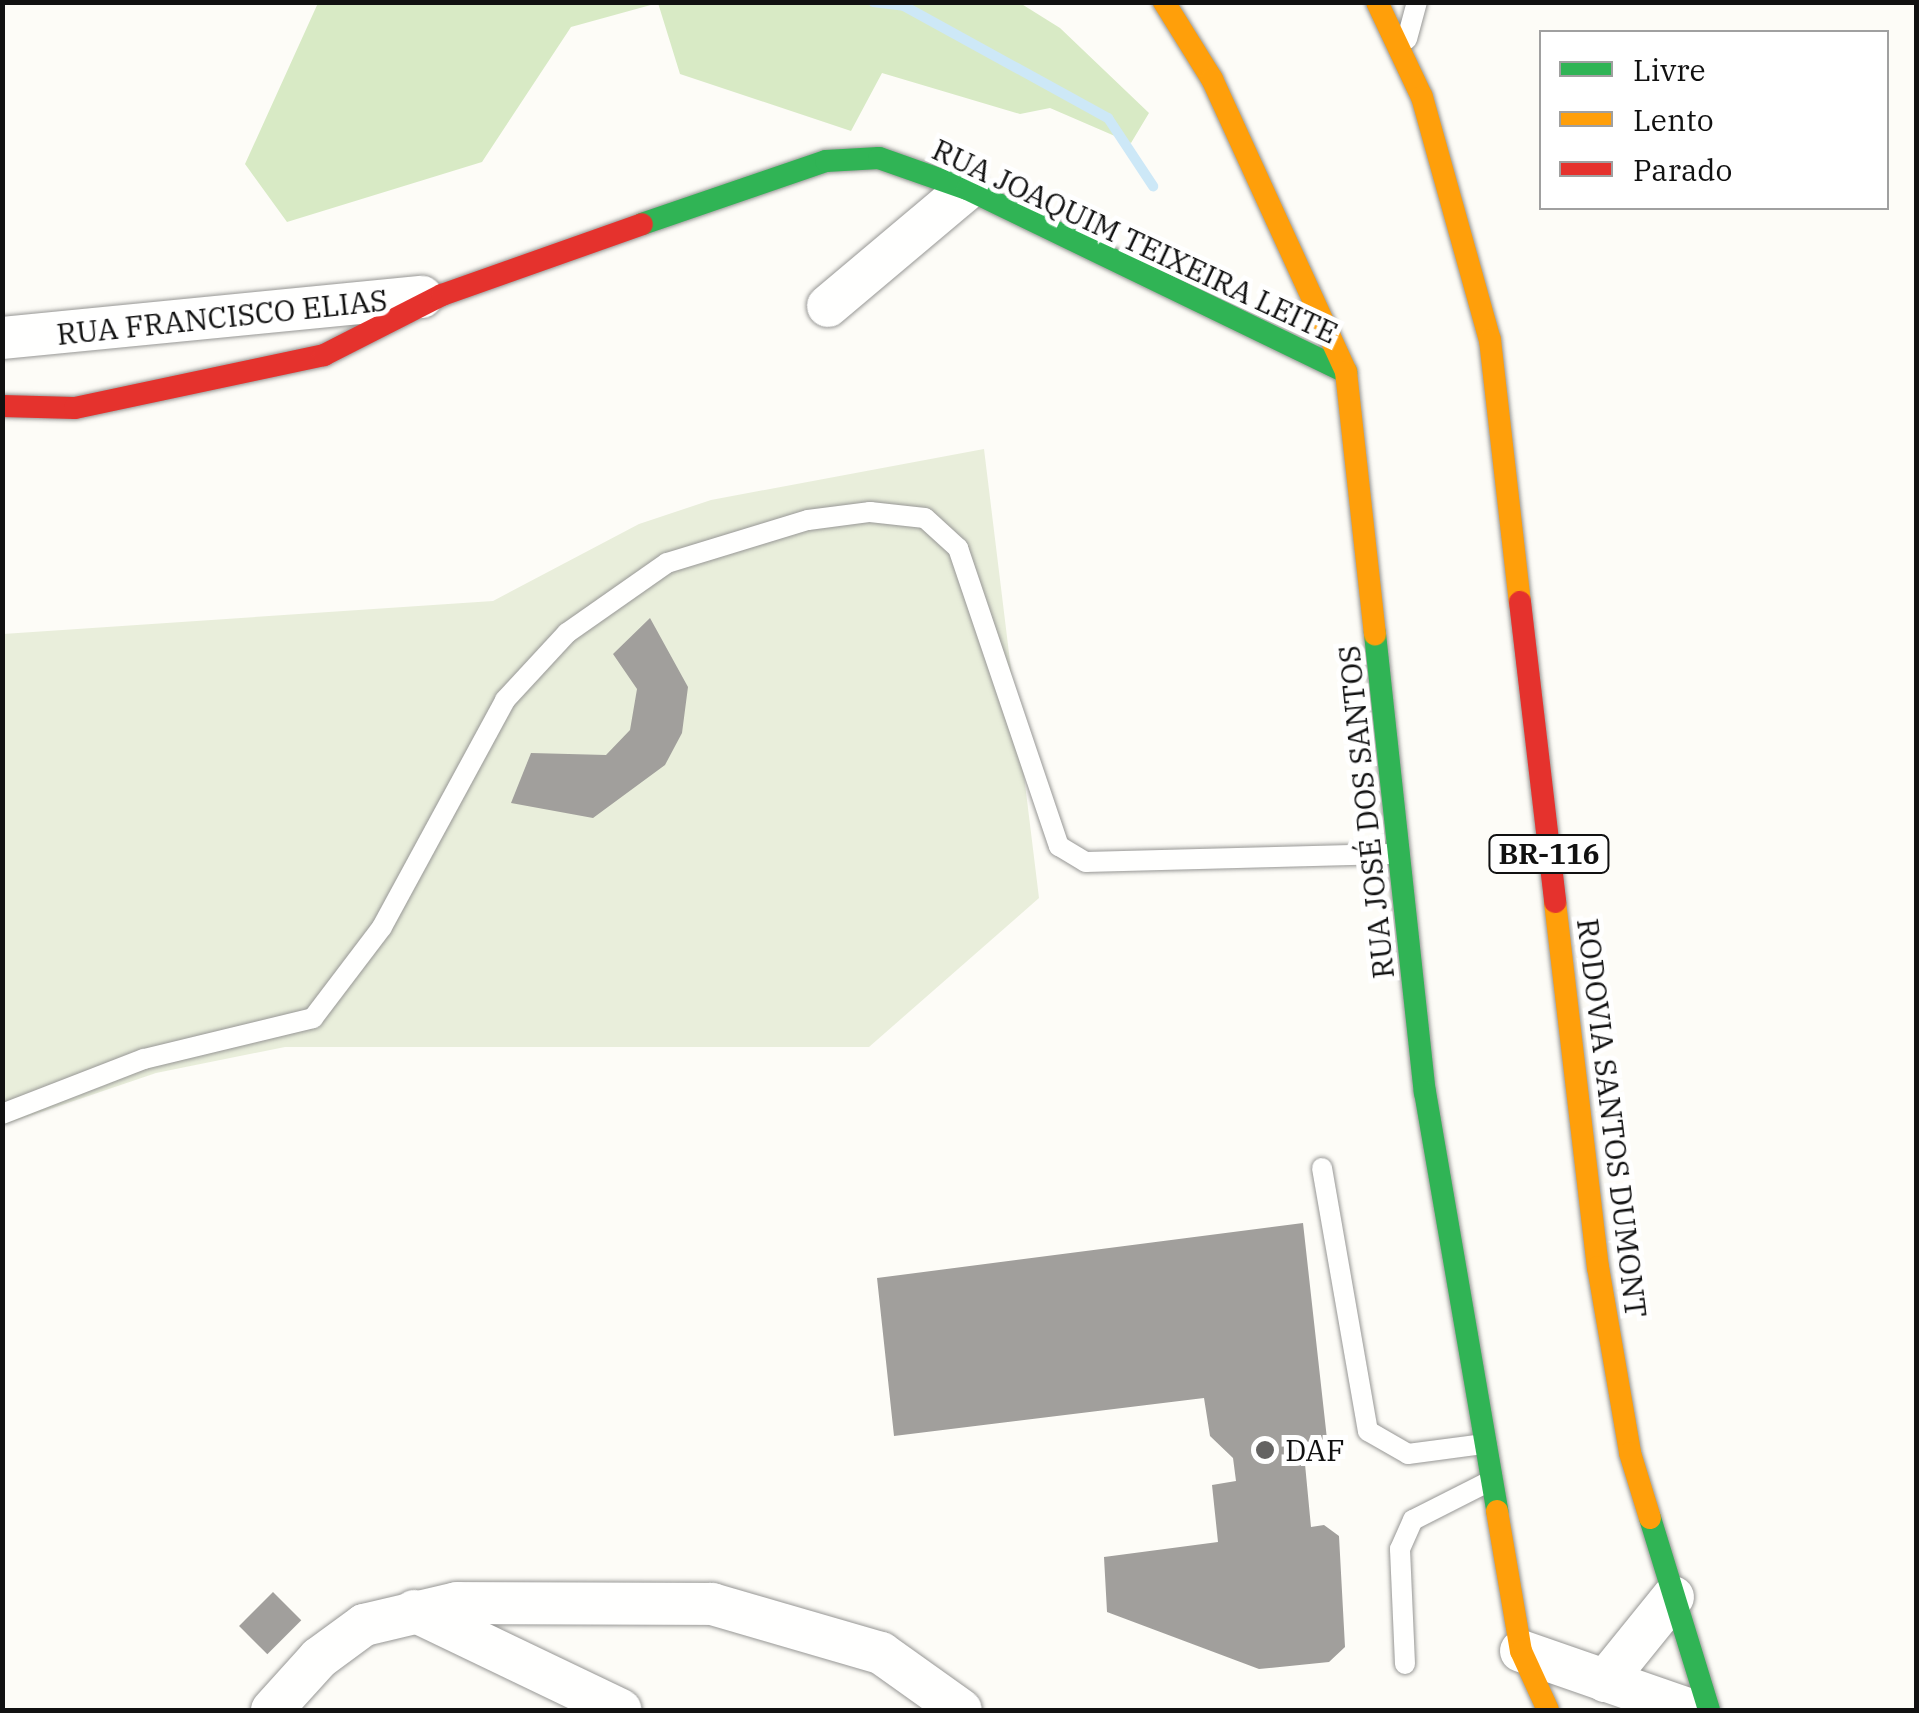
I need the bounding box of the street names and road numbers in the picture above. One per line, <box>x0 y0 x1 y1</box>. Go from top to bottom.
street label: RUA JOAQUIM TEIXEIRA LEITE <box>927 131 1343 351</box>
street label: RUA FRANCISCO ELIAS <box>55 282 389 352</box>
street label: RUA JOSÉ DOS SANTOS <box>1331 644 1401 980</box>
road number: BR-116 <box>1486 831 1612 877</box>
street label: RODOVIA SANTOS DUMONT <box>1570 916 1654 1320</box>

